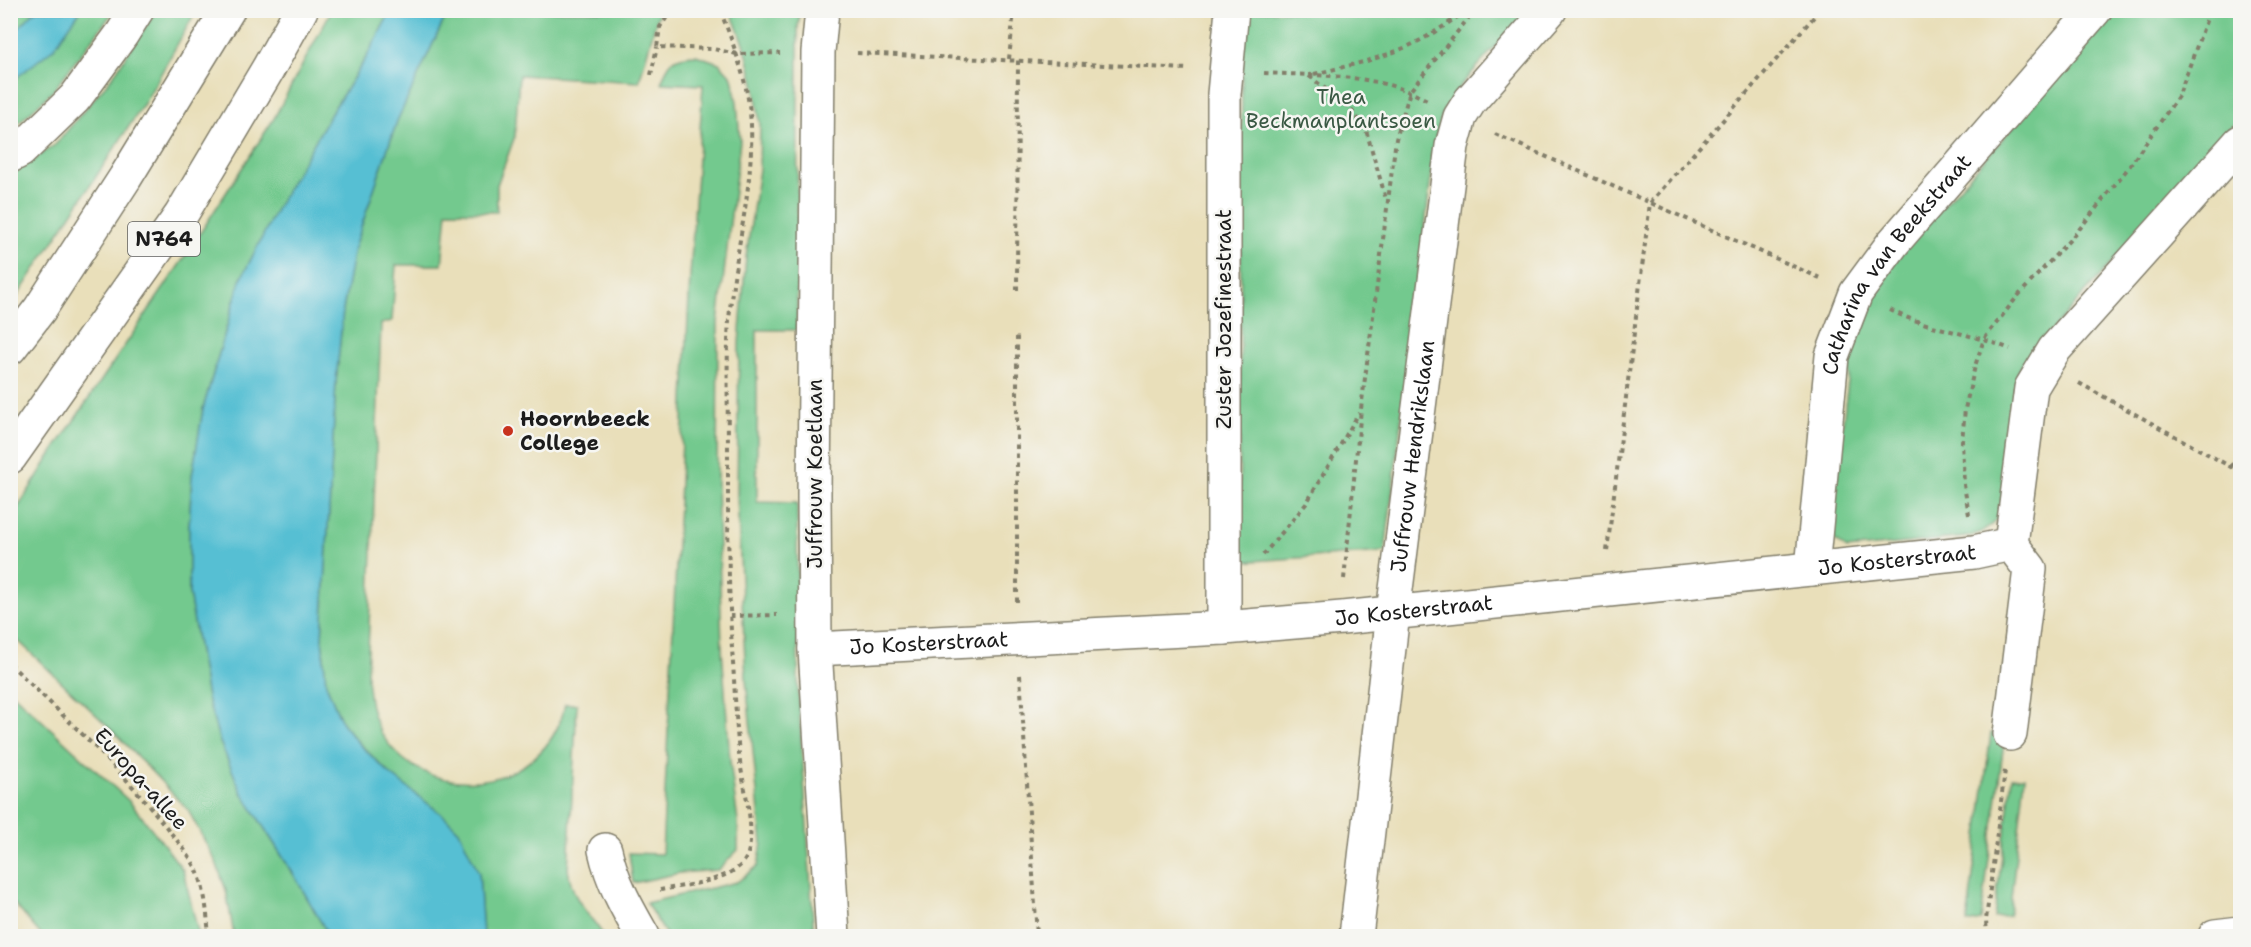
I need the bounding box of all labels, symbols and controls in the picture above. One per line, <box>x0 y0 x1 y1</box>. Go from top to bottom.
park label: Thea Beckmanplantsoen <box>1246 83 1436 135</box>
street label: Catharina van Beekstraat <box>1816 148 1978 376</box>
street label: Zuster Jozefinestraat <box>1210 209 1238 429</box>
road number: N764 <box>128 222 200 256</box>
street label: Juffrouw Hendrikslaan <box>1384 339 1441 574</box>
street label: Juffrouw Koetlaan <box>801 379 829 569</box>
place label: Hoornbeeck College <box>520 405 650 457</box>
marker: Hoornbeeck College <box>501 424 515 438</box>
street label: Jo Kosterstraat <box>1817 538 1978 582</box>
street label: Jo Kosterstraat <box>1333 588 1494 633</box>
street label: Jo Kosterstraat <box>849 625 1009 661</box>
street label: Europa-allee <box>88 722 194 836</box>

